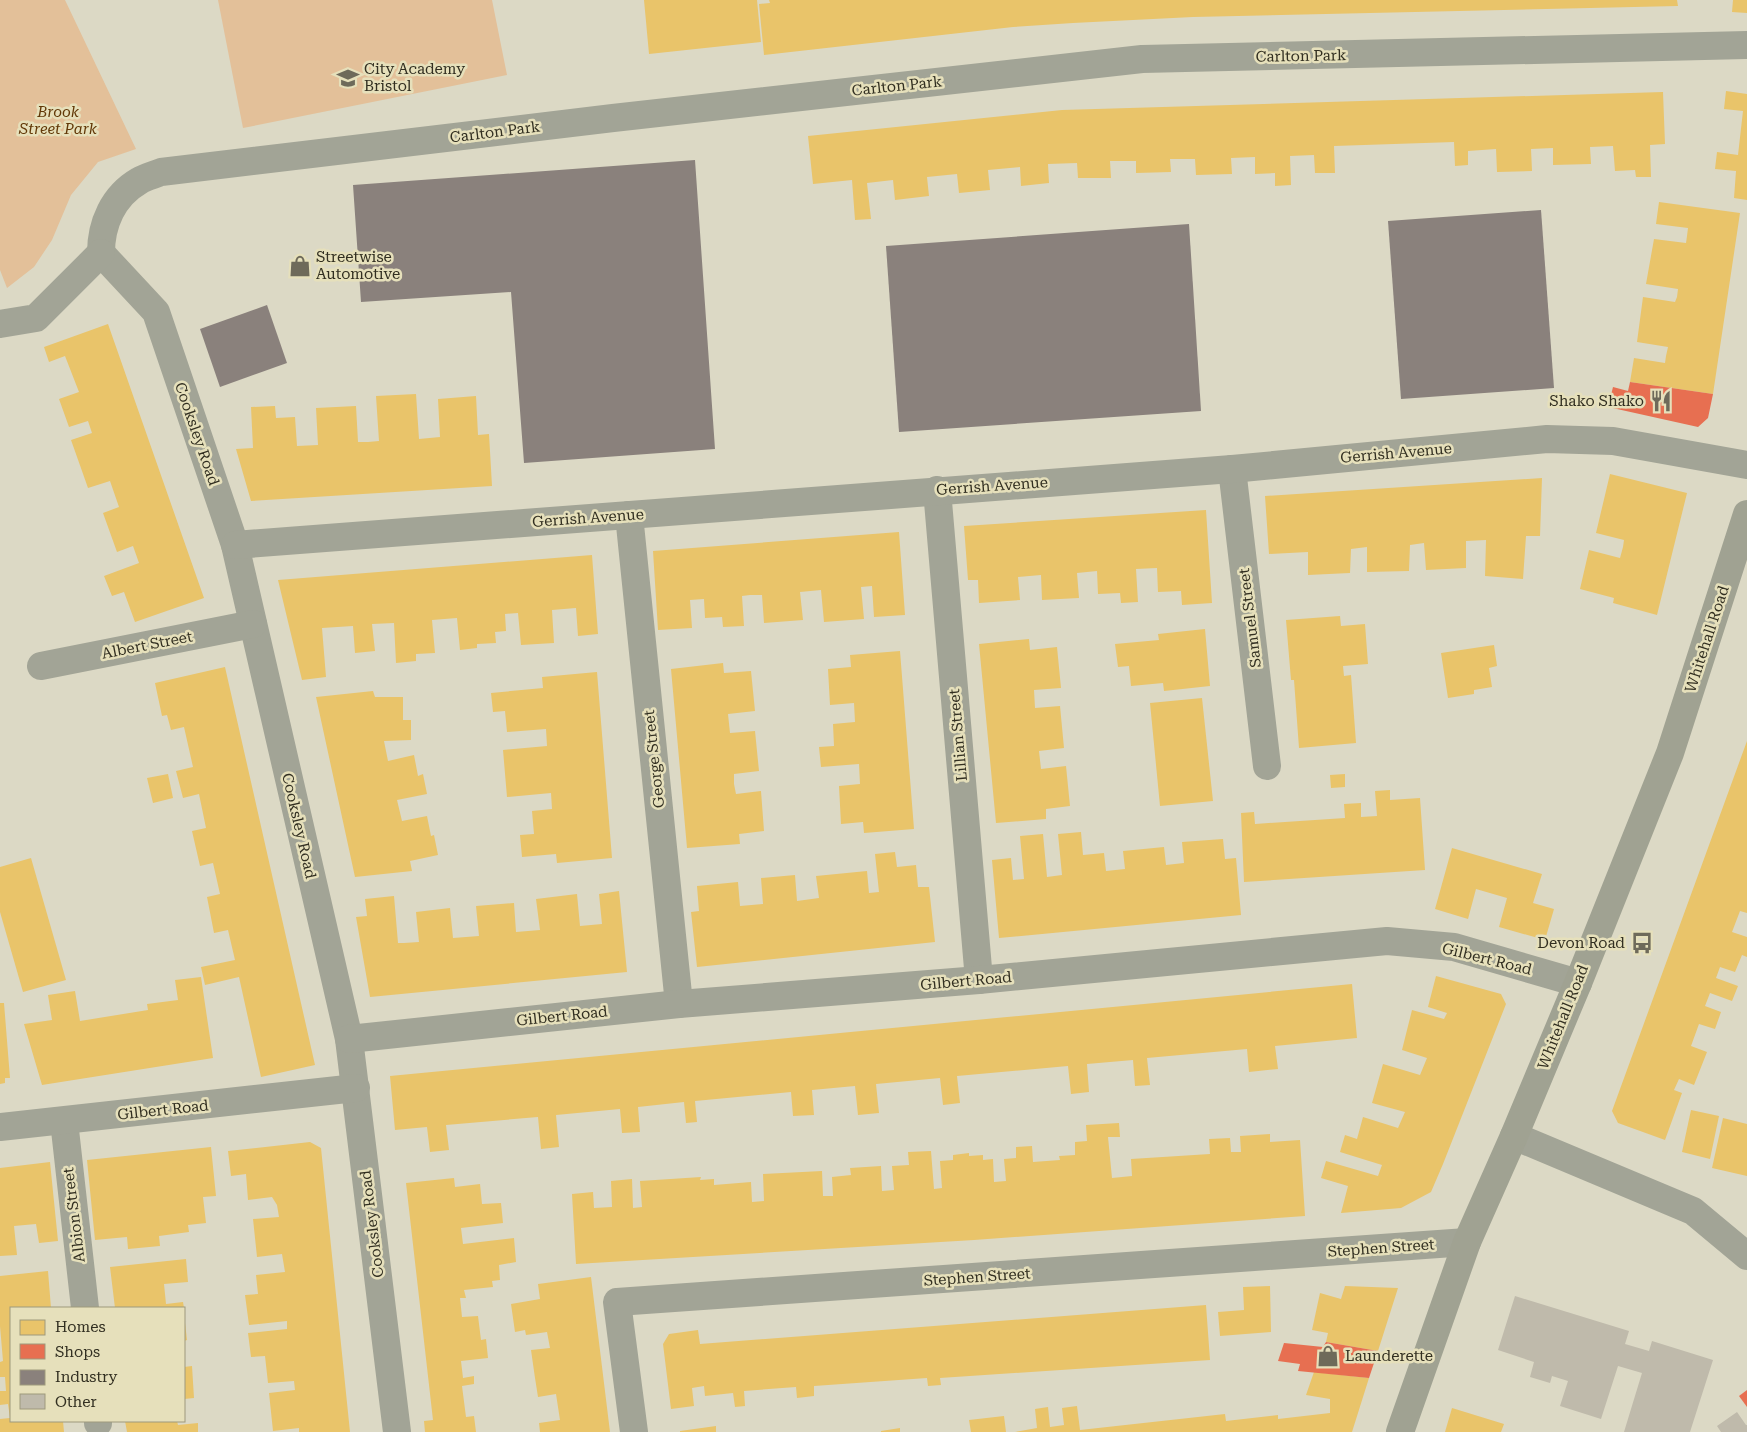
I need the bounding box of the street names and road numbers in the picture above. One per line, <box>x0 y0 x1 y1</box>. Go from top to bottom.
street label: Carlton Park <box>1255 46 1347 66</box>
street label: Carlton Park <box>851 72 944 100</box>
street label: Carlton Park <box>449 117 542 146</box>
street label: Cooksley Road <box>171 380 223 488</box>
street label: Gerrish Avenue <box>1340 439 1452 467</box>
street label: Gerrish Avenue <box>936 473 1048 499</box>
street label: Gerrish Avenue <box>532 505 644 531</box>
street label: Samuel Street <box>1235 567 1265 669</box>
street label: Whitehall Road <box>1681 583 1733 695</box>
street label: Albert Street <box>100 627 194 663</box>
street label: Lillian Street <box>945 688 971 782</box>
street label: George Street <box>640 709 668 809</box>
street label: Cooksley Road <box>278 771 320 881</box>
street label: Gilbert Road <box>1440 939 1534 979</box>
street label: Whitehall Road <box>1534 962 1592 1072</box>
street label: Gilbert Road <box>920 968 1013 994</box>
street label: Gilbert Road <box>516 1002 609 1030</box>
street label: Gilbert Road <box>117 1096 210 1124</box>
street label: Albion Street <box>59 1166 89 1263</box>
street label: Cooksley Road <box>356 1169 388 1279</box>
street label: Stephen Street <box>1327 1235 1435 1261</box>
street label: Stephen Street <box>923 1264 1031 1290</box>

